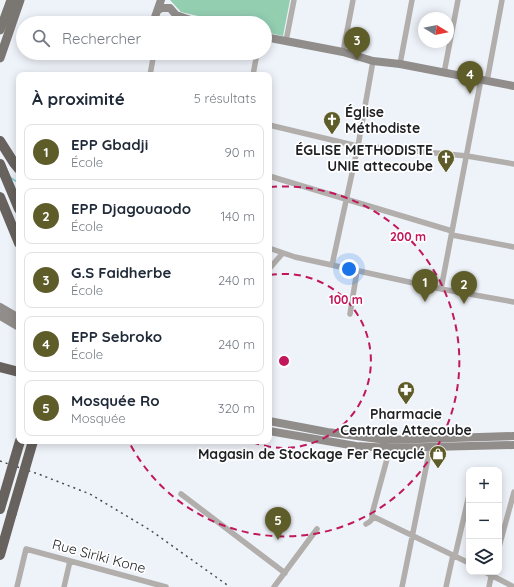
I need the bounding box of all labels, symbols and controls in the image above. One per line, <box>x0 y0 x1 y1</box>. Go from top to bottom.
north arrow <box>418 12 454 48</box>
search box <box>16 16 272 60</box>
icon: search <box>30 27 52 49</box>
pin: 3 <box>344 27 370 60</box>
text: Rechercher <box>62 29 141 48</box>
pin: 4 <box>457 61 483 94</box>
text: À proximité <box>32 88 125 109</box>
text: 5 résultats <box>194 90 256 106</box>
place label: Église Méthodiste <box>345 103 420 137</box>
church icon: Église Méthodiste <box>322 110 342 135</box>
text: EPP Gbadji <box>71 135 148 154</box>
place label: ÉGLISE METHODISTE UNIE attecoube <box>295 141 433 175</box>
text: 1 <box>43 144 49 160</box>
text: 90 m <box>225 144 255 160</box>
church icon: ÉGLISE METHODISTE UNIE attecoube <box>436 148 456 173</box>
text: École <box>71 154 103 170</box>
text: EPP Djagouaodo <box>71 199 191 218</box>
text: 2 <box>42 208 50 224</box>
text: 140 m <box>220 208 255 224</box>
text: École <box>71 218 103 234</box>
text: 200 m <box>390 229 426 244</box>
your location <box>339 259 359 279</box>
text: G.S Faidherbe <box>71 263 171 282</box>
pin: 1 <box>412 269 438 302</box>
pin: 2 <box>451 271 477 304</box>
text: 3 <box>43 272 49 288</box>
text: 240 m <box>218 272 255 288</box>
text: École <box>71 282 103 298</box>
text: 100 m <box>329 292 363 307</box>
text: EPP Sebroko <box>71 327 162 346</box>
text: 4 <box>42 336 50 352</box>
text: 240 m <box>218 336 255 352</box>
text: École <box>71 346 103 362</box>
centre of rings <box>277 354 291 368</box>
pharmacy icon: Pharmacie Centrale Attecoube <box>396 380 416 405</box>
text: Mosquée Ro <box>71 391 160 410</box>
text: 5 <box>42 400 50 416</box>
text: 320 m <box>218 400 255 416</box>
place label: Pharmacie Centrale Attecoube <box>340 405 472 439</box>
text: Mosquée <box>71 410 126 426</box>
shop icon: Magasin de Stockage Fer Recyclé <box>428 444 448 469</box>
place label: Magasin de Stockage Fer Recyclé <box>198 445 425 463</box>
map controls <box>466 467 502 575</box>
button: + <box>466 467 502 503</box>
button: − <box>466 503 502 539</box>
pin: 5 <box>265 507 291 540</box>
street label: Rue Siriki Kone <box>50 535 148 577</box>
button: layers <box>466 539 502 575</box>

